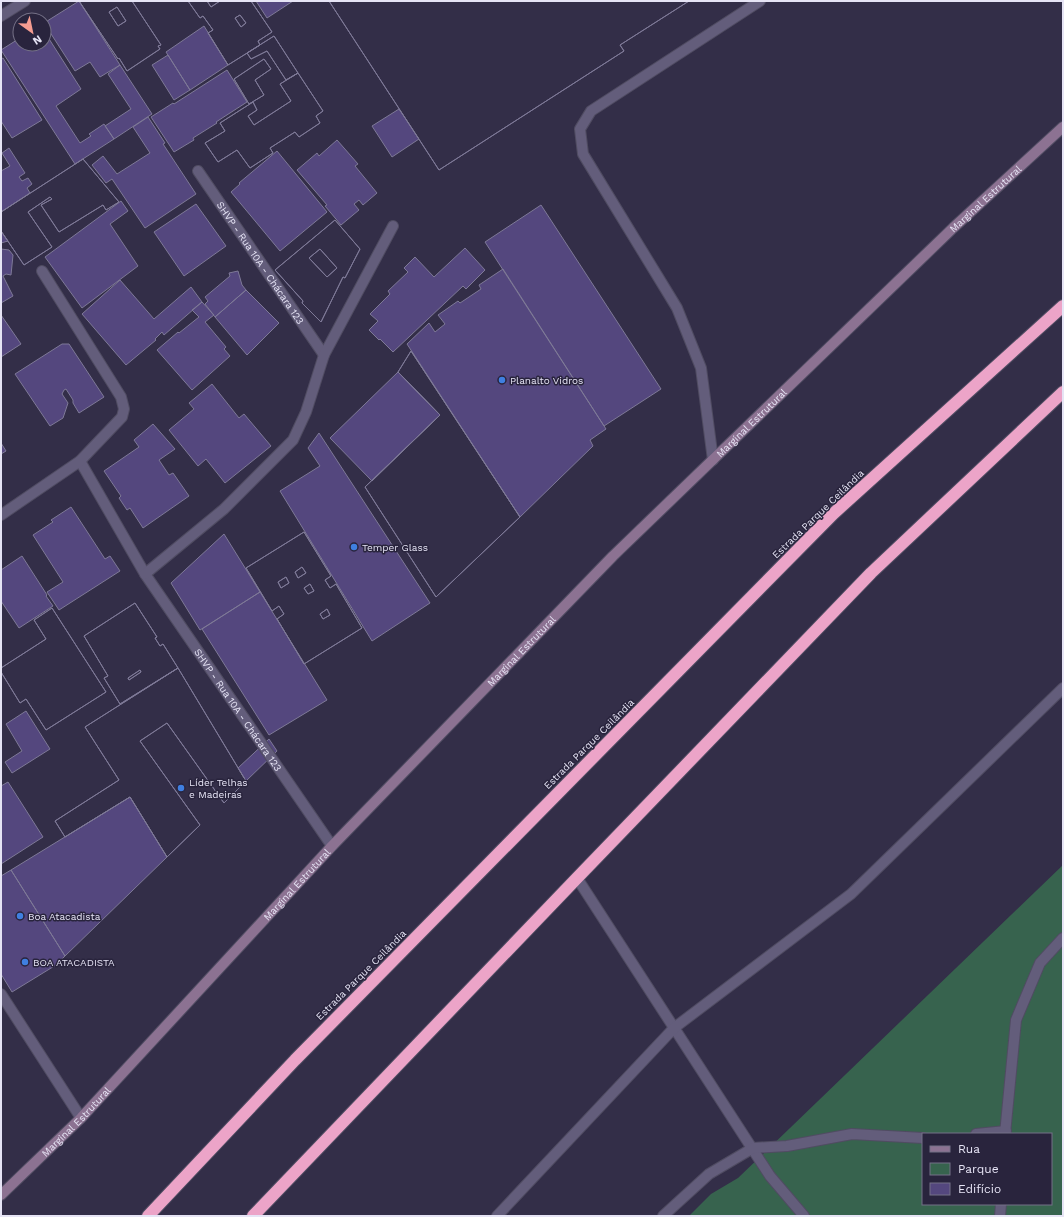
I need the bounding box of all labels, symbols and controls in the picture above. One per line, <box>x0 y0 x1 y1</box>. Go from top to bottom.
north arrow <box>12 12 52 52</box>
text: N <box>30 32 44 48</box>
street label: Marginal Estrutural <box>947 163 1023 234</box>
street label: SHVP - Rua 10A - Chácara 123 <box>215 199 307 326</box>
marker: Planalto Vidros <box>497 375 507 385</box>
place label: Planalto Vidros <box>510 375 583 386</box>
street label: Marginal Estrutural <box>714 386 789 459</box>
street label: Estrada Parque Ceilândia <box>770 467 866 561</box>
marker: Temper Glass <box>349 542 359 552</box>
place label: Temper Glass <box>362 542 428 553</box>
street label: Marginal Estrutural <box>485 613 558 688</box>
street label: SHVP - Rua 10A - Chácara 123 <box>192 646 284 773</box>
street label: Estrada Parque Ceilândia <box>542 697 636 791</box>
place label: Líder Telhas e Madeiras <box>189 777 248 800</box>
marker: Líder Telhas e Madeiras <box>176 783 186 793</box>
street label: Marginal Estrutural <box>261 846 332 922</box>
marker: Boa Atacadista <box>15 911 25 921</box>
place label: Boa Atacadista <box>28 911 101 922</box>
street label: Estrada Parque Ceilândia <box>314 928 408 1022</box>
marker: BOA ATACADISTA <box>20 957 30 967</box>
place label: BOA ATACADISTA <box>33 957 115 968</box>
street label: Marginal Estrutural <box>39 1084 113 1158</box>
legend <box>922 1133 1052 1205</box>
text: Rua <box>958 1142 980 1156</box>
text: Parque <box>958 1162 999 1176</box>
text: Edifício <box>958 1182 1001 1196</box>

